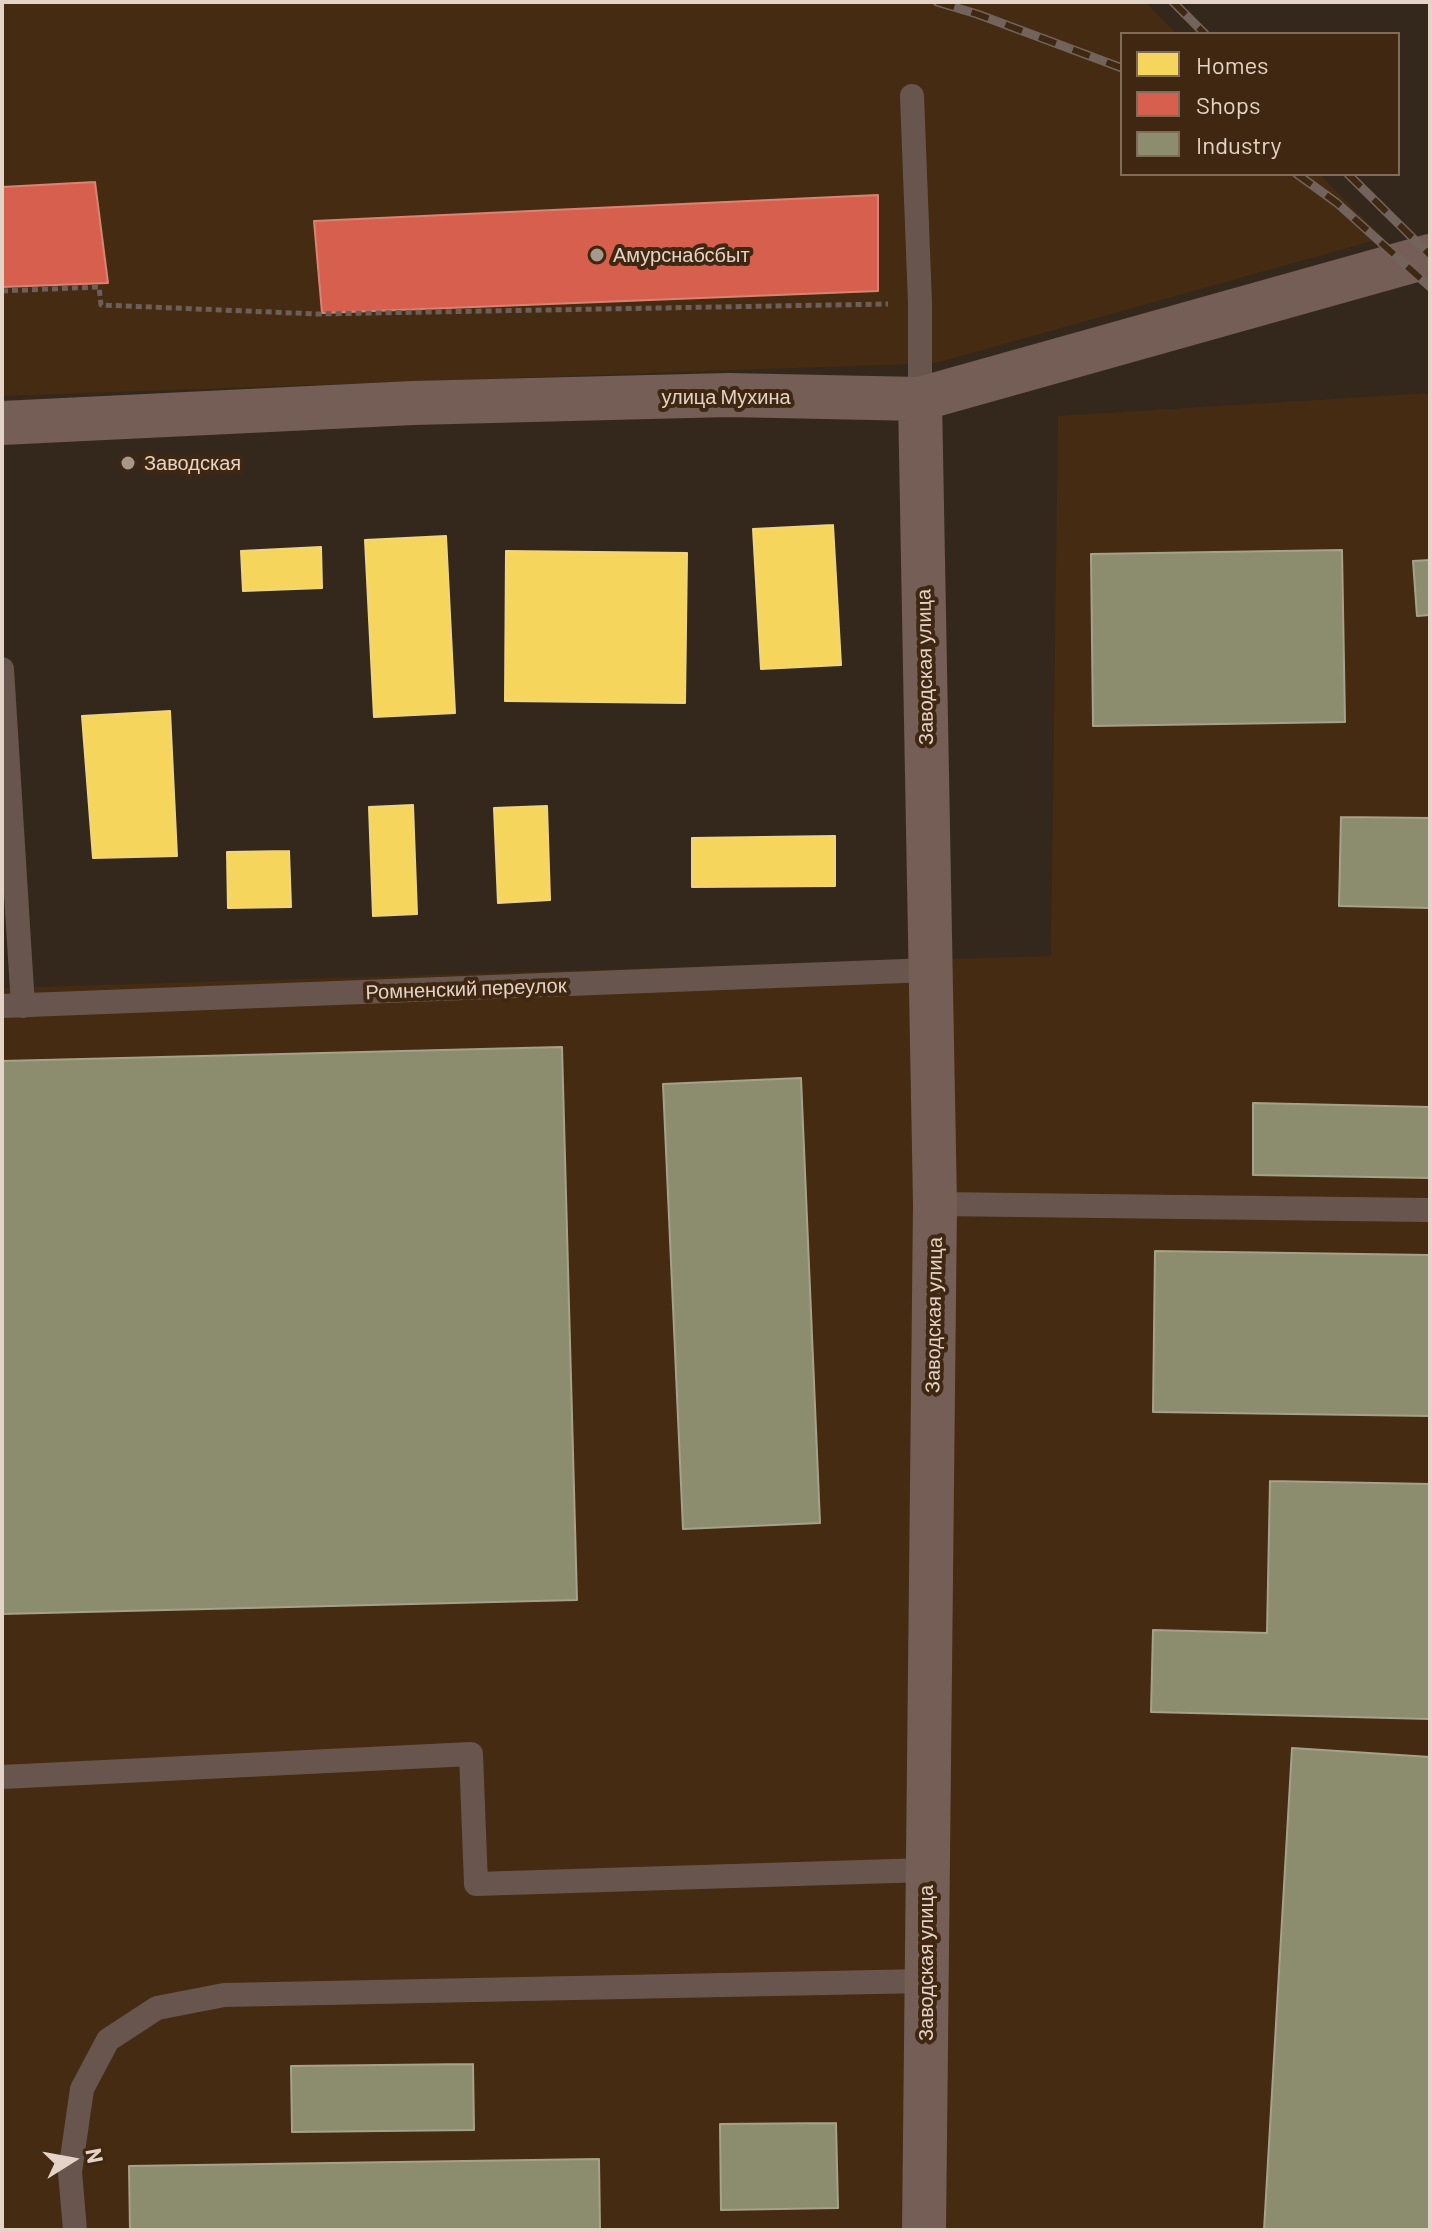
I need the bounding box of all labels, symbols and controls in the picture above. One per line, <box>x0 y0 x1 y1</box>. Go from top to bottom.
legend <box>1120 32 1400 176</box>
text: Homes <box>1196 50 1269 79</box>
text: Shops <box>1196 90 1261 119</box>
text: Industry <box>1196 130 1282 159</box>
place label: Амурснабсбыт <box>613 243 750 267</box>
marker: Амурснабсбыт <box>588 246 606 264</box>
street label: улица Мухина <box>661 385 791 409</box>
place label: Заводская <box>144 451 241 475</box>
marker: Заводская <box>119 454 137 472</box>
street label: Заводская улица <box>912 589 938 745</box>
street label: Ромненский переулок <box>365 974 567 1004</box>
street label: Заводская улица <box>921 1237 947 1393</box>
street label: Заводская улица <box>914 1885 938 2041</box>
north arrow <box>32 2120 112 2200</box>
text: N <box>81 2146 110 2165</box>

